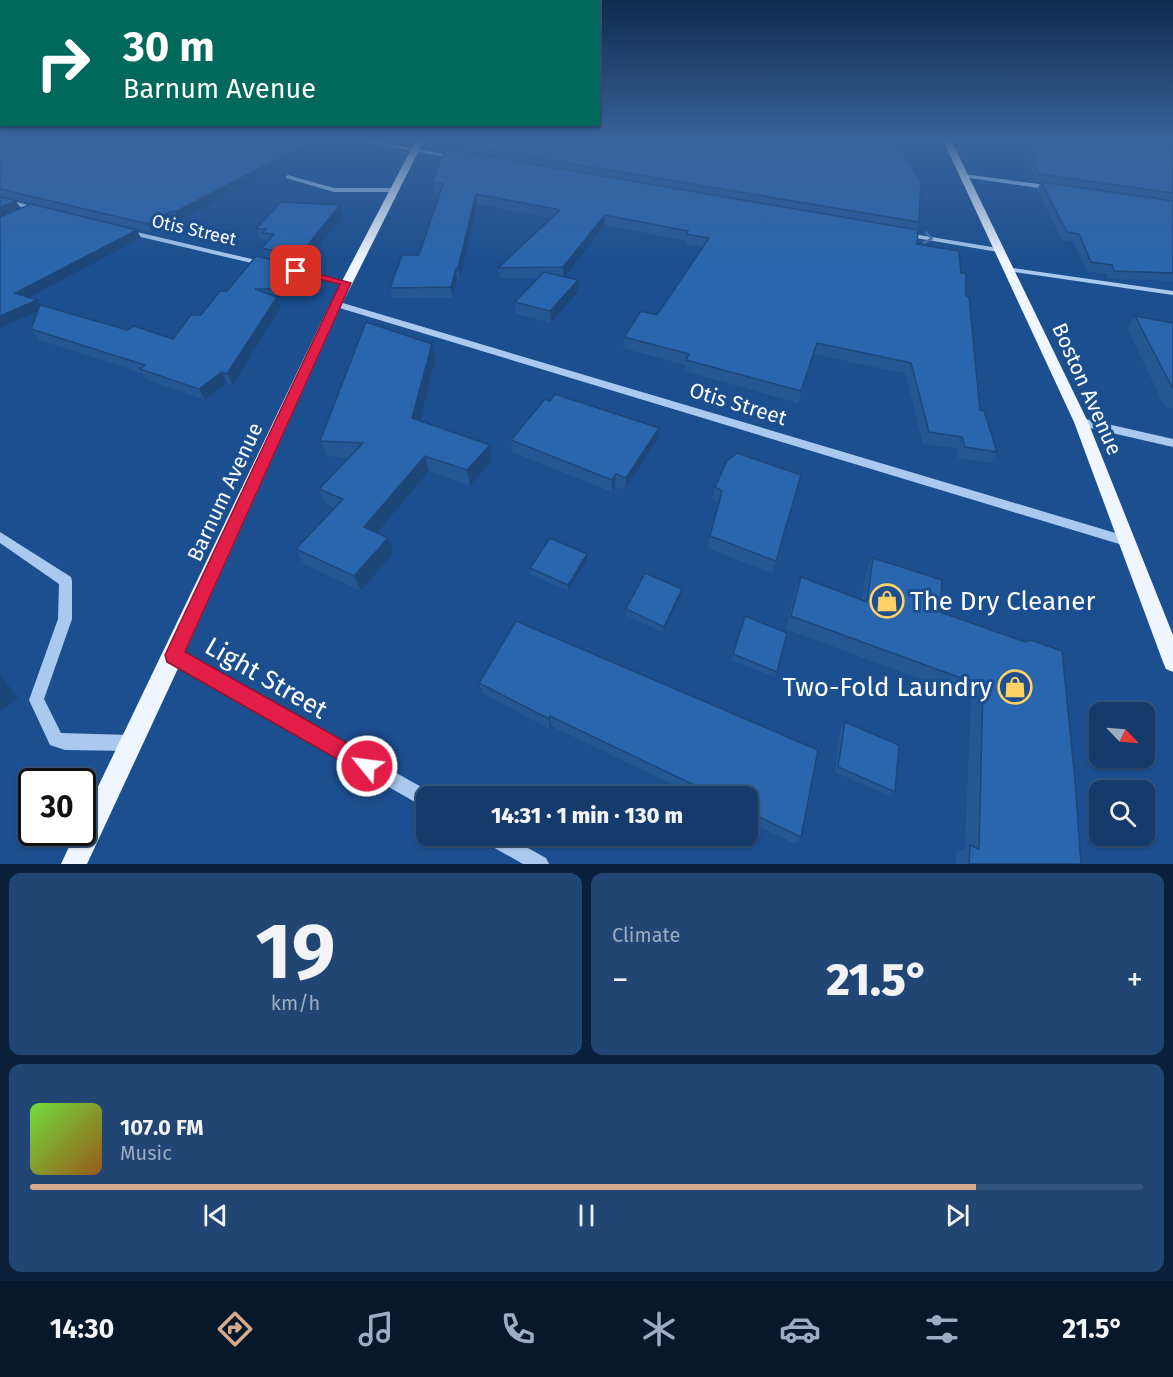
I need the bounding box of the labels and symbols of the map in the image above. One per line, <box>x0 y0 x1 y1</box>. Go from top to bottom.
street label: Otis Street <box>150 210 239 251</box>
one-way arrow <box>923 231 933 244</box>
pin <box>270 245 321 296</box>
street label: Boston Avenue <box>1046 319 1128 459</box>
street label: Otis Street <box>686 377 790 431</box>
street label: Barnum Avenue <box>182 418 268 566</box>
shop icon: The Dry Cleaner <box>869 583 905 619</box>
place label: The Dry Cleaner <box>910 586 1095 617</box>
street label: Light Street <box>199 631 333 726</box>
shop icon: Two-Fold Laundry <box>997 669 1033 705</box>
place label: Two-Fold Laundry <box>782 672 992 703</box>
north arrow <box>1089 702 1155 768</box>
position arrow <box>335 734 399 798</box>
speed limit sign: 30 <box>18 768 96 846</box>

